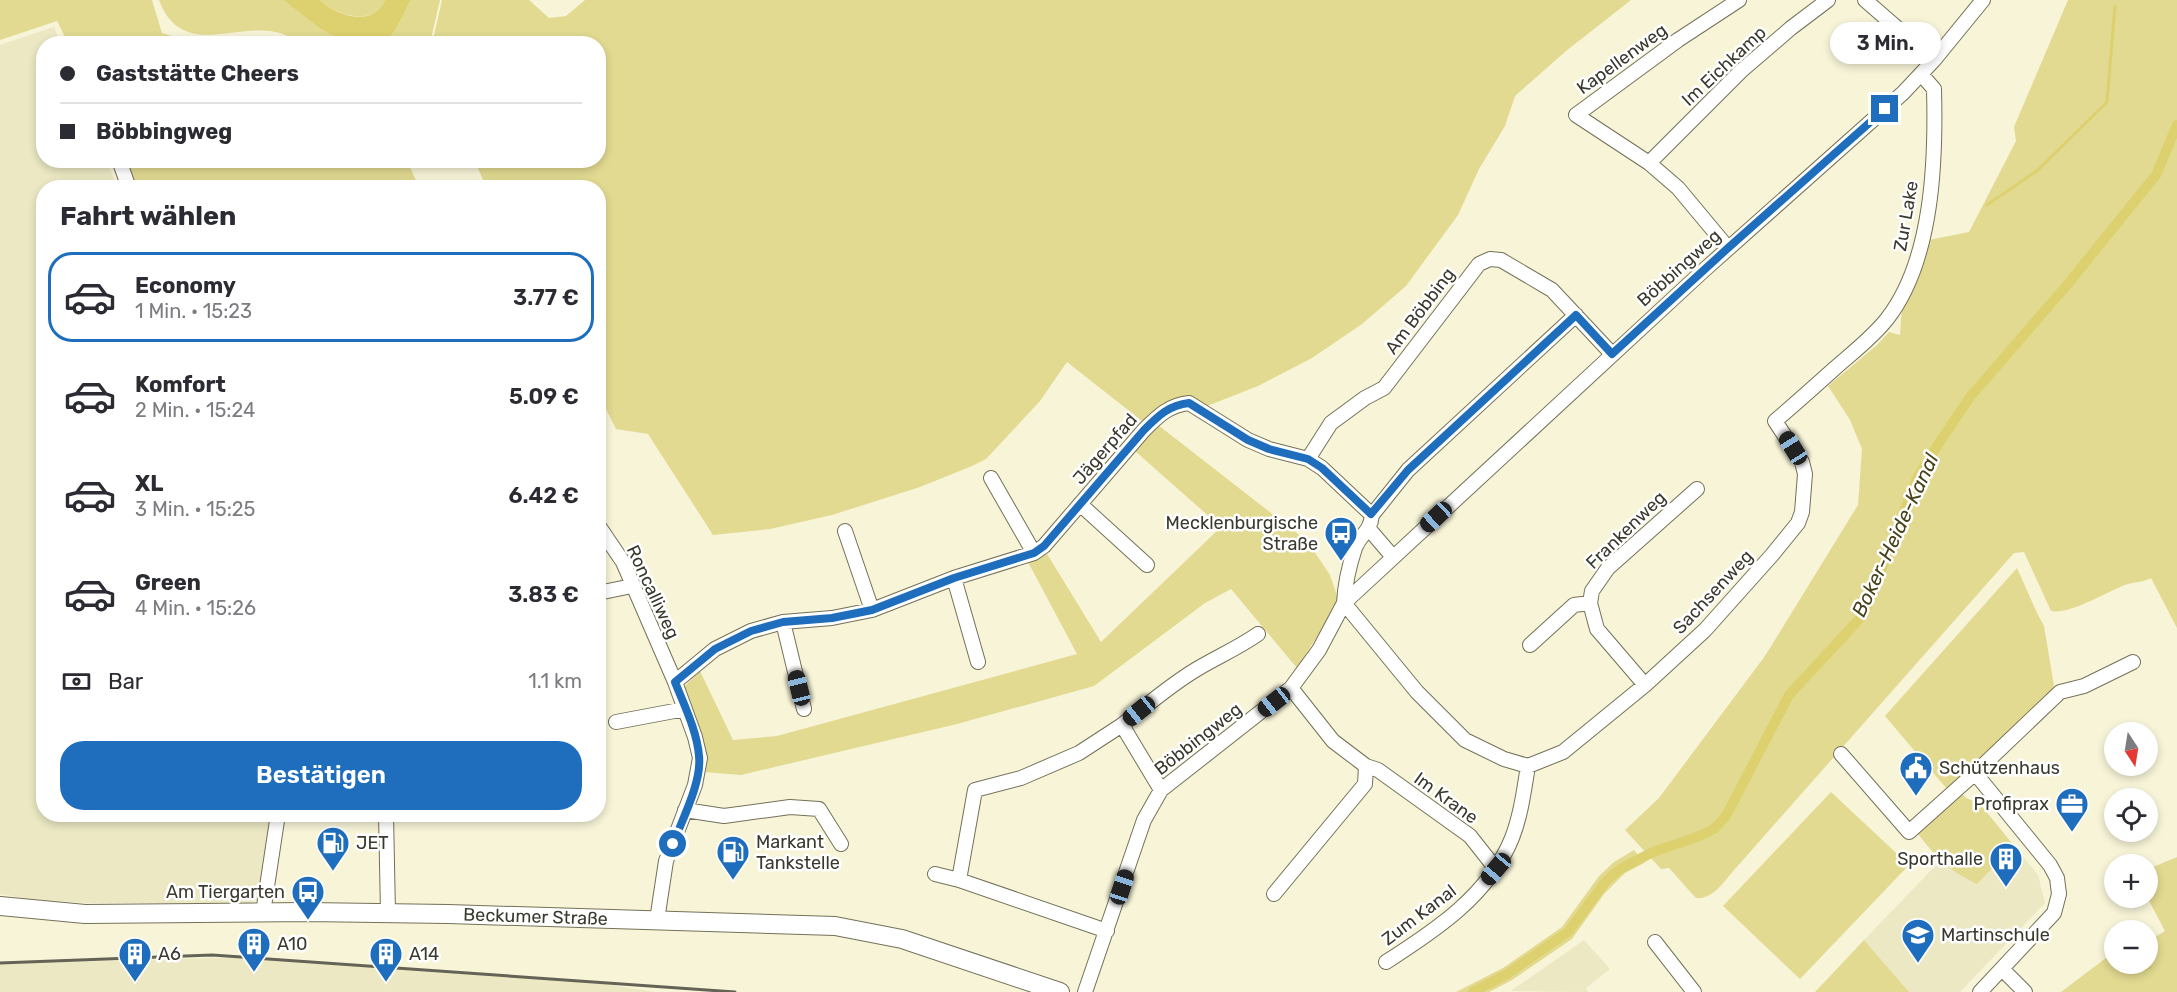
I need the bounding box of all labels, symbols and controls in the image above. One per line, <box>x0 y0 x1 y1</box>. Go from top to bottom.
street label: Kapellenweg <box>1573 19 1671 99</box>
street label: Im Eichkamp <box>1677 21 1771 111</box>
callout: 3 Min. <box>1830 22 1940 64</box>
text: 3 Min. <box>1857 31 1914 55</box>
text: Gaststätte Cheers <box>96 60 299 87</box>
route end <box>1871 95 1898 122</box>
text: Böbbingweg <box>96 118 232 145</box>
street label: Zur Lake <box>1889 179 1923 253</box>
text: Fahrt wählen <box>60 200 236 232</box>
street label: Böbbingweg <box>1633 225 1725 311</box>
street label: Am Böbbing <box>1380 264 1460 358</box>
icon: car <box>63 270 117 324</box>
text: Economy <box>135 272 236 299</box>
text: 3.77 € <box>513 284 579 311</box>
text: 1 Min. · 15:23 <box>135 299 252 323</box>
icon: car <box>63 369 117 423</box>
text: Komfort <box>135 371 226 398</box>
text: 5.09 € <box>509 383 579 410</box>
text: 2 Min. · 15:24 <box>135 398 255 422</box>
street label: Jägerpfad <box>1068 409 1142 489</box>
car <box>1776 428 1810 468</box>
water label: Boker-Heide-Kanal <box>1847 449 1944 620</box>
icon: car <box>63 468 117 522</box>
text: XL <box>135 470 163 497</box>
text: 6.42 € <box>509 482 579 509</box>
street label: Frankenweg <box>1581 486 1671 574</box>
text: 3 Min. · 15:25 <box>135 497 255 521</box>
car <box>1417 498 1455 536</box>
place label: Mecklenburgische Straße <box>1166 512 1318 555</box>
bus stop icon: Mecklenburgische Straße <box>1323 515 1359 562</box>
street label: Roncalliweg <box>622 542 684 642</box>
street label: Sachsenweg <box>1668 545 1758 639</box>
icon: car <box>63 567 117 621</box>
text: Green <box>135 569 201 596</box>
text: 3.83 € <box>508 581 579 608</box>
text: 4 Min. · 15:26 <box>135 596 256 620</box>
icon: cash <box>60 665 93 698</box>
text: Bar <box>108 668 143 695</box>
car <box>786 668 812 708</box>
text: 1.1 km <box>528 669 582 693</box>
car <box>1254 684 1294 720</box>
car <box>1119 693 1159 729</box>
street label: Böbbingweg <box>1150 698 1246 780</box>
north arrow <box>2104 722 2158 776</box>
map controls <box>2104 722 2158 974</box>
button: Bestätigen <box>60 741 582 810</box>
public building icon: Schützenhaus <box>1898 750 1934 797</box>
place label: Schützenhaus <box>1939 757 2060 779</box>
street label: Im Krane <box>1410 767 1482 829</box>
office icon: Profiprax <box>2054 786 2090 833</box>
button: locate <box>2104 788 2158 842</box>
place label: Profiprax <box>1974 793 2049 815</box>
fuel station icon: JET <box>315 825 351 872</box>
route start <box>659 830 686 857</box>
place label: Markant Tankstelle <box>756 831 840 874</box>
place label: JET <box>356 832 389 854</box>
fuel station icon: Markant Tankstelle <box>715 834 751 881</box>
building icon: Sporthalle <box>1988 841 2024 888</box>
place label: Sporthalle <box>1897 848 1983 870</box>
car <box>1478 849 1514 889</box>
button: + <box>2104 854 2158 908</box>
car <box>1108 867 1136 907</box>
bus stop icon: Am Tiergarten <box>290 874 326 921</box>
street label: Zum Kanal <box>1377 880 1461 950</box>
place label: Am Tiergarten <box>166 881 285 903</box>
street label: Beckumer Straße <box>463 903 608 930</box>
school or university icon: Martinschule <box>1900 917 1936 964</box>
button: − <box>2104 920 2158 974</box>
place label: Martinschule <box>1941 924 2050 946</box>
building icon: A10 <box>236 926 272 973</box>
place label: A10 <box>277 933 307 955</box>
building icon: A6 <box>117 936 153 983</box>
building icon: A14 <box>368 936 404 983</box>
place label: A6 <box>158 943 181 965</box>
place label: A14 <box>409 943 439 965</box>

